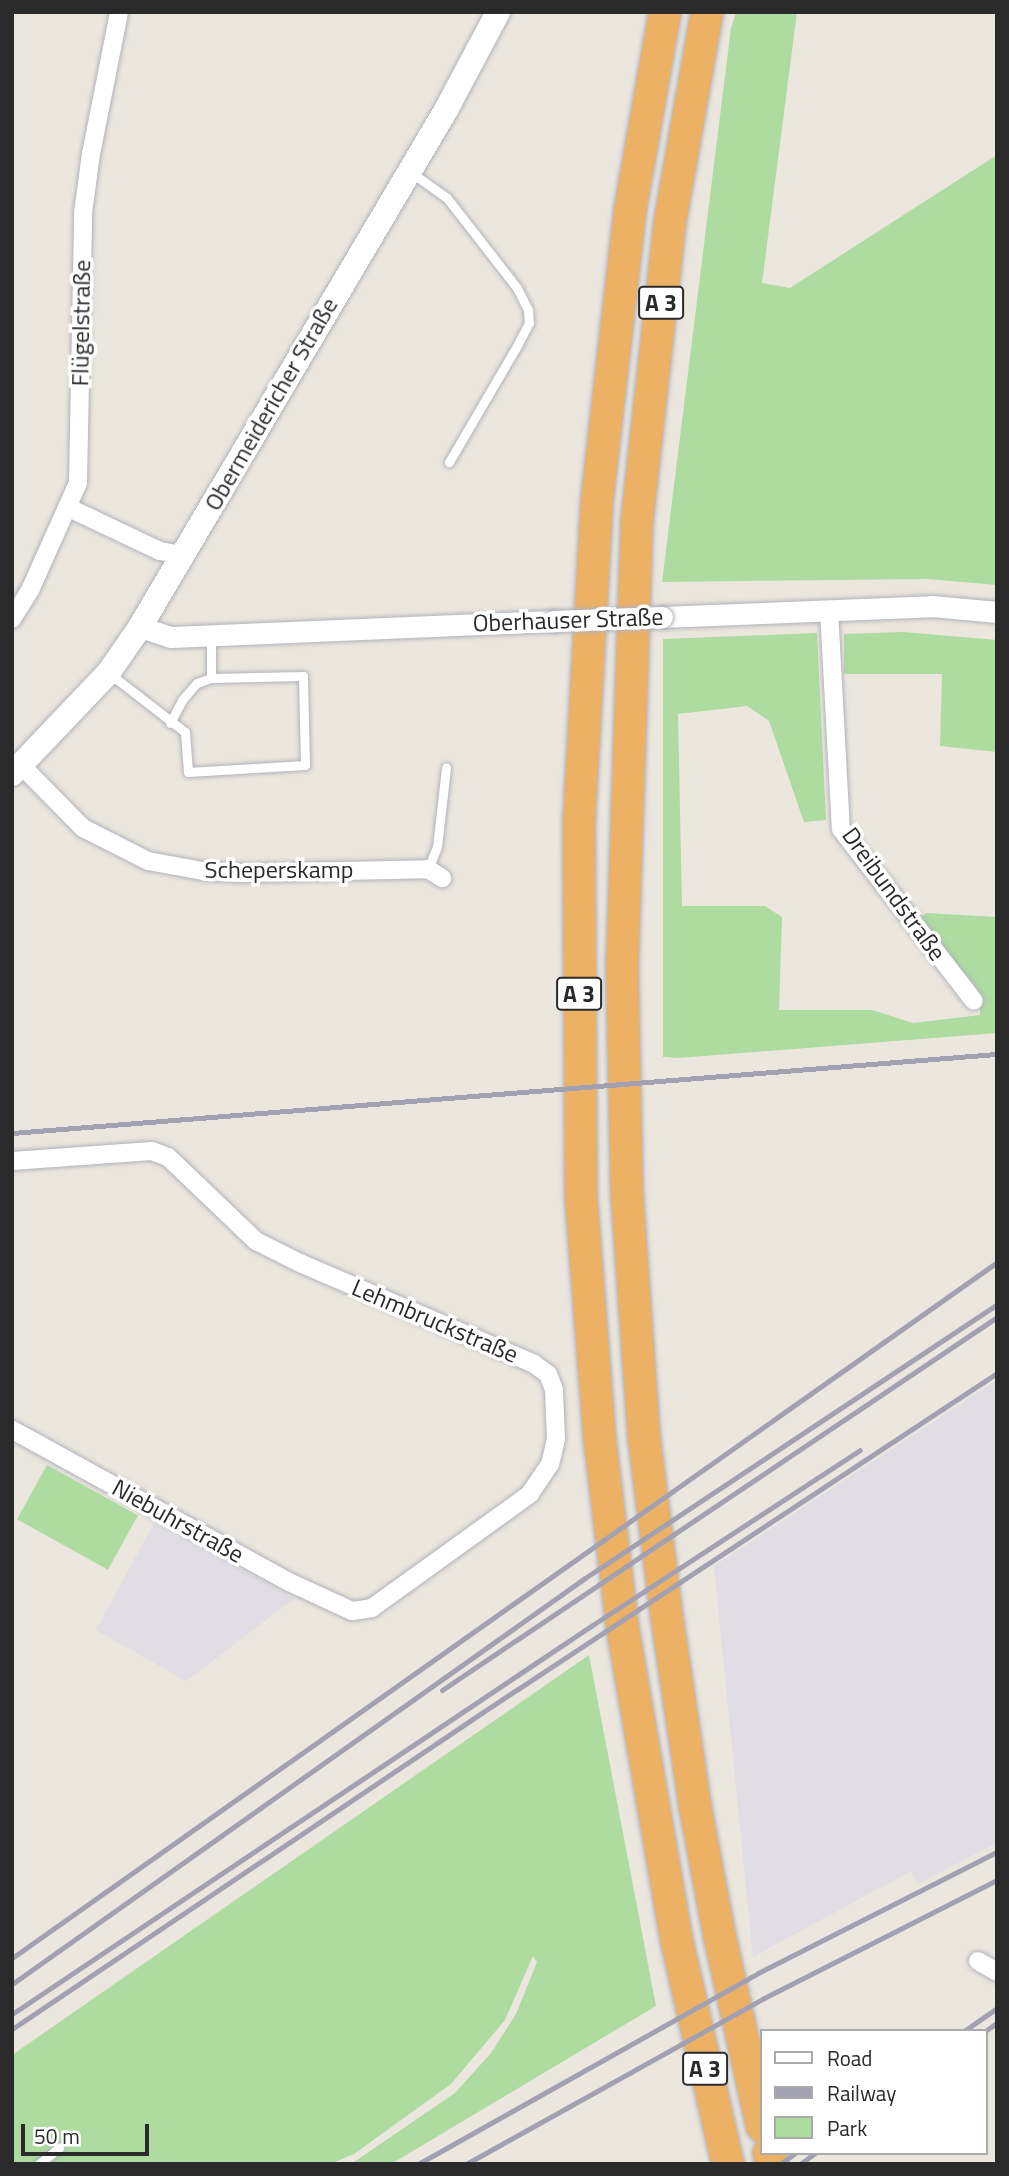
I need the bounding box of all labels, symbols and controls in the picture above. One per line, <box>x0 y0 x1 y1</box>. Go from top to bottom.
street label: Flügelstraße <box>65 259 97 387</box>
road number: A 3 <box>636 284 686 322</box>
street label: Obermeidericher Straße <box>198 292 344 516</box>
street label: Oberhauser Straße <box>472 602 664 638</box>
street label: Dreibundstraße <box>836 822 952 966</box>
street label: Scheperskamp <box>205 856 353 884</box>
road number: A 3 <box>554 974 604 1014</box>
street label: Lehmbruckstraße <box>348 1273 522 1369</box>
street label: Niebuhrstraße <box>107 1473 249 1569</box>
legend <box>760 2029 988 2155</box>
text: Road <box>827 2042 872 2074</box>
road number: A 3 <box>680 2050 730 2088</box>
text: Railway <box>827 2077 896 2109</box>
scale bar <box>24 2110 152 2154</box>
text: Park <box>827 2112 867 2144</box>
text: 50 m <box>34 2120 80 2152</box>

